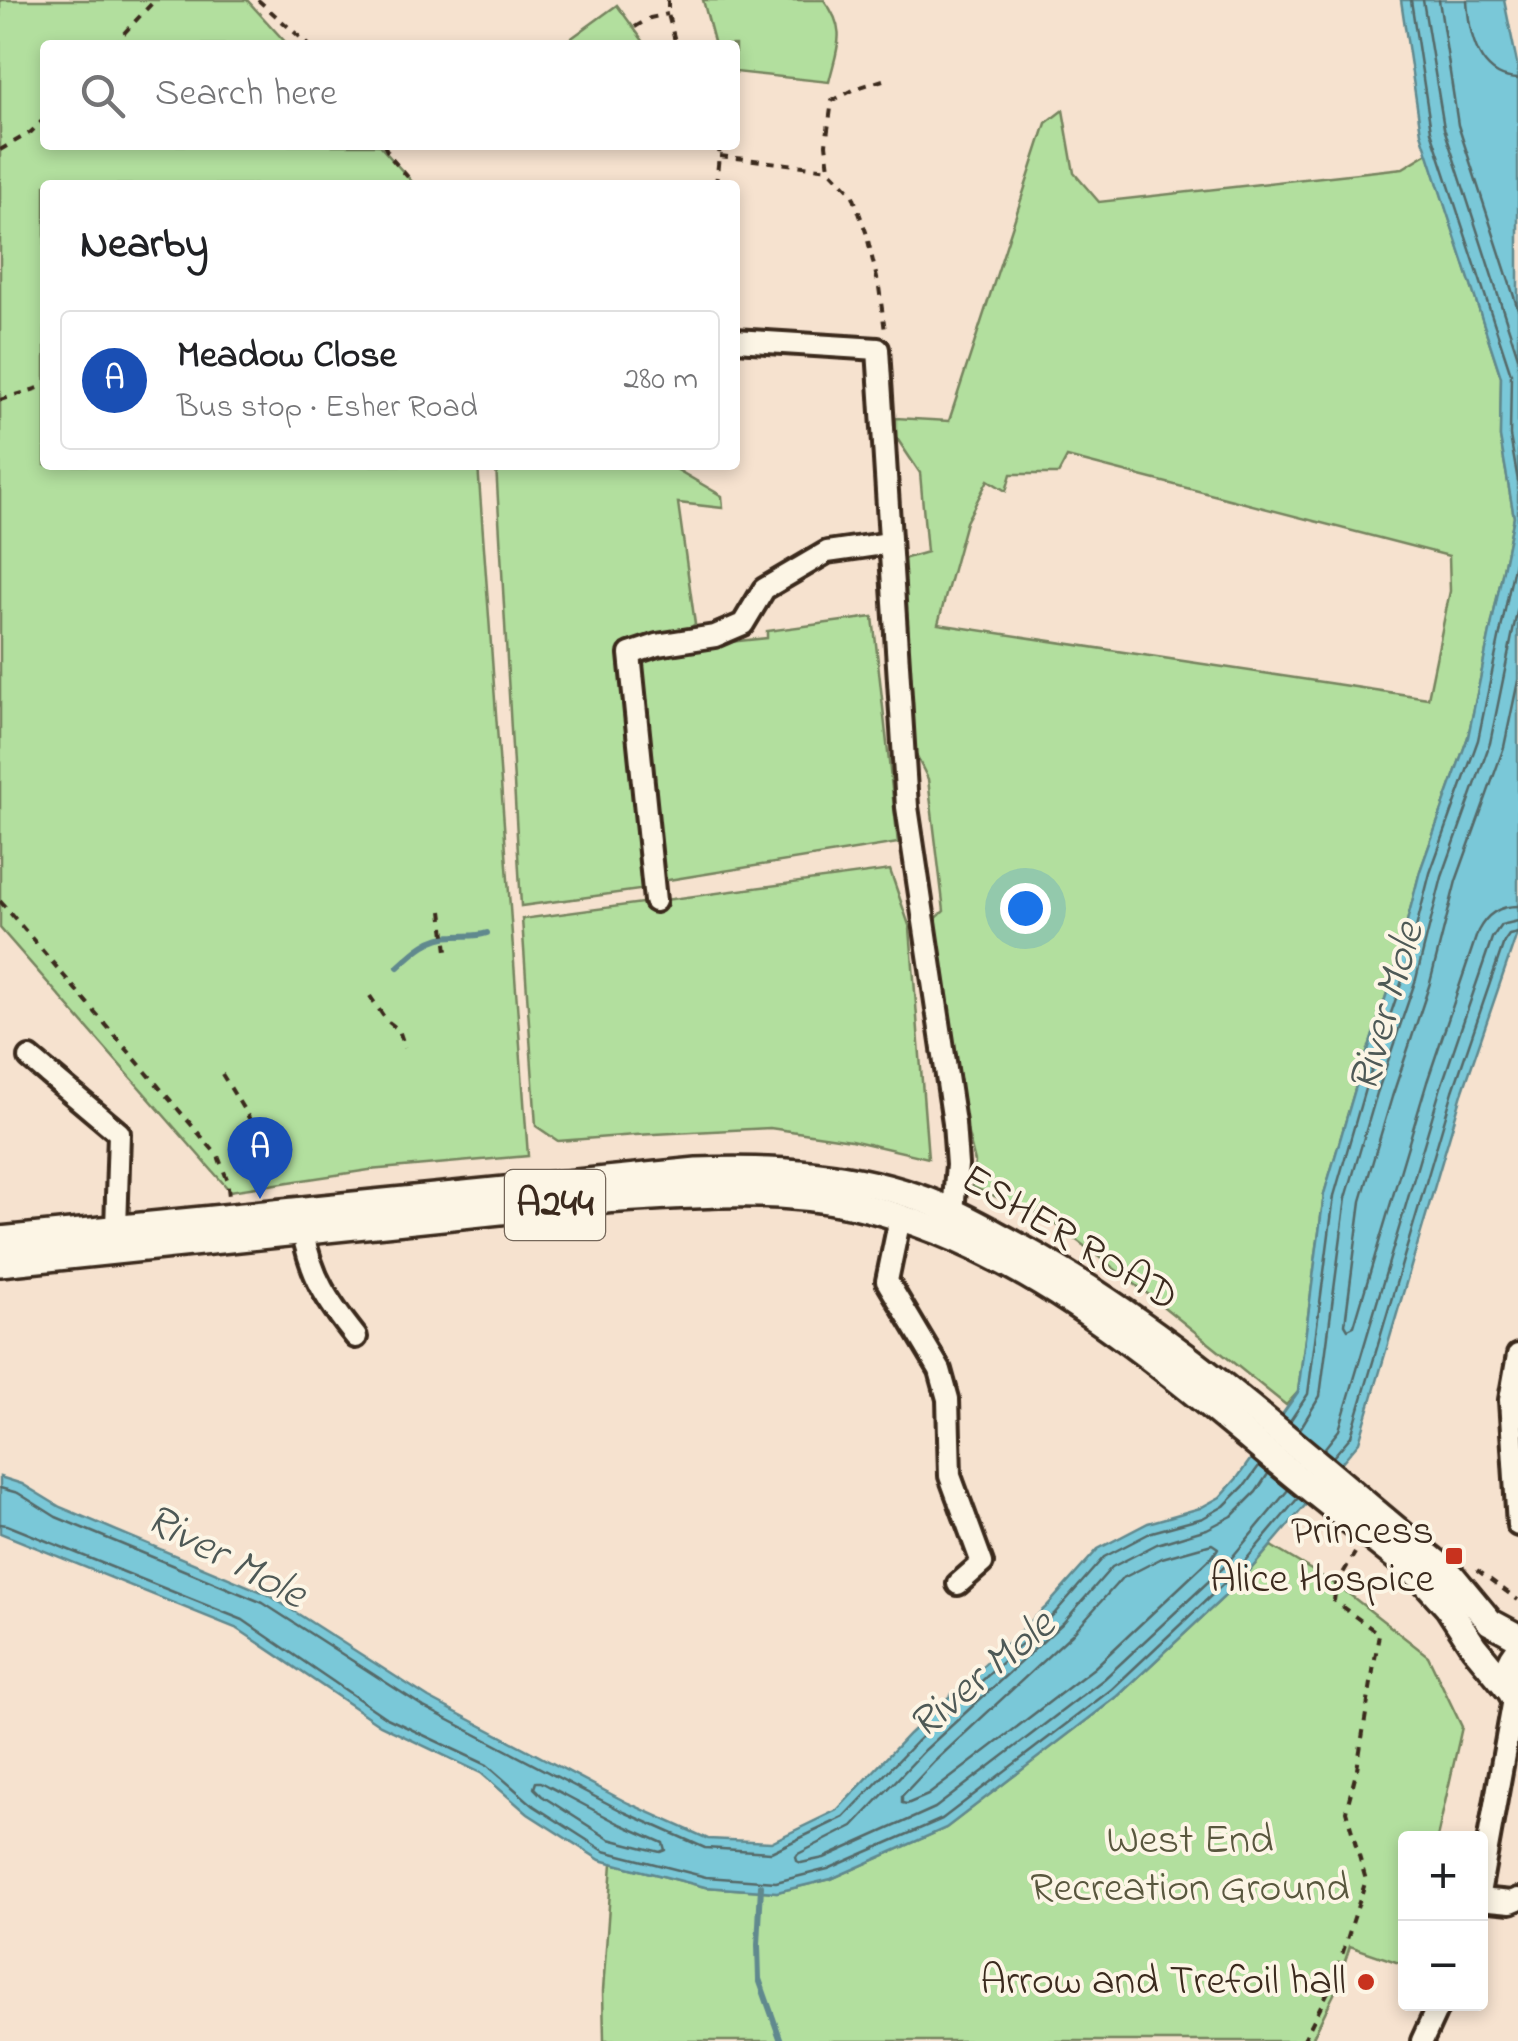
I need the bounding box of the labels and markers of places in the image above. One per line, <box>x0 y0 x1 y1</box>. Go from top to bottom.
pin: A <box>228 1116 292 1199</box>
place label: Princess Alice Hospice <box>1210 1502 1434 1611</box>
marker: Princess Alice Hospice <box>1443 1545 1465 1567</box>
place label: Arrow and Trefoil hall <box>980 1952 1346 2013</box>
marker: Arrow and Trefoil hall <box>1355 1971 1377 1993</box>

